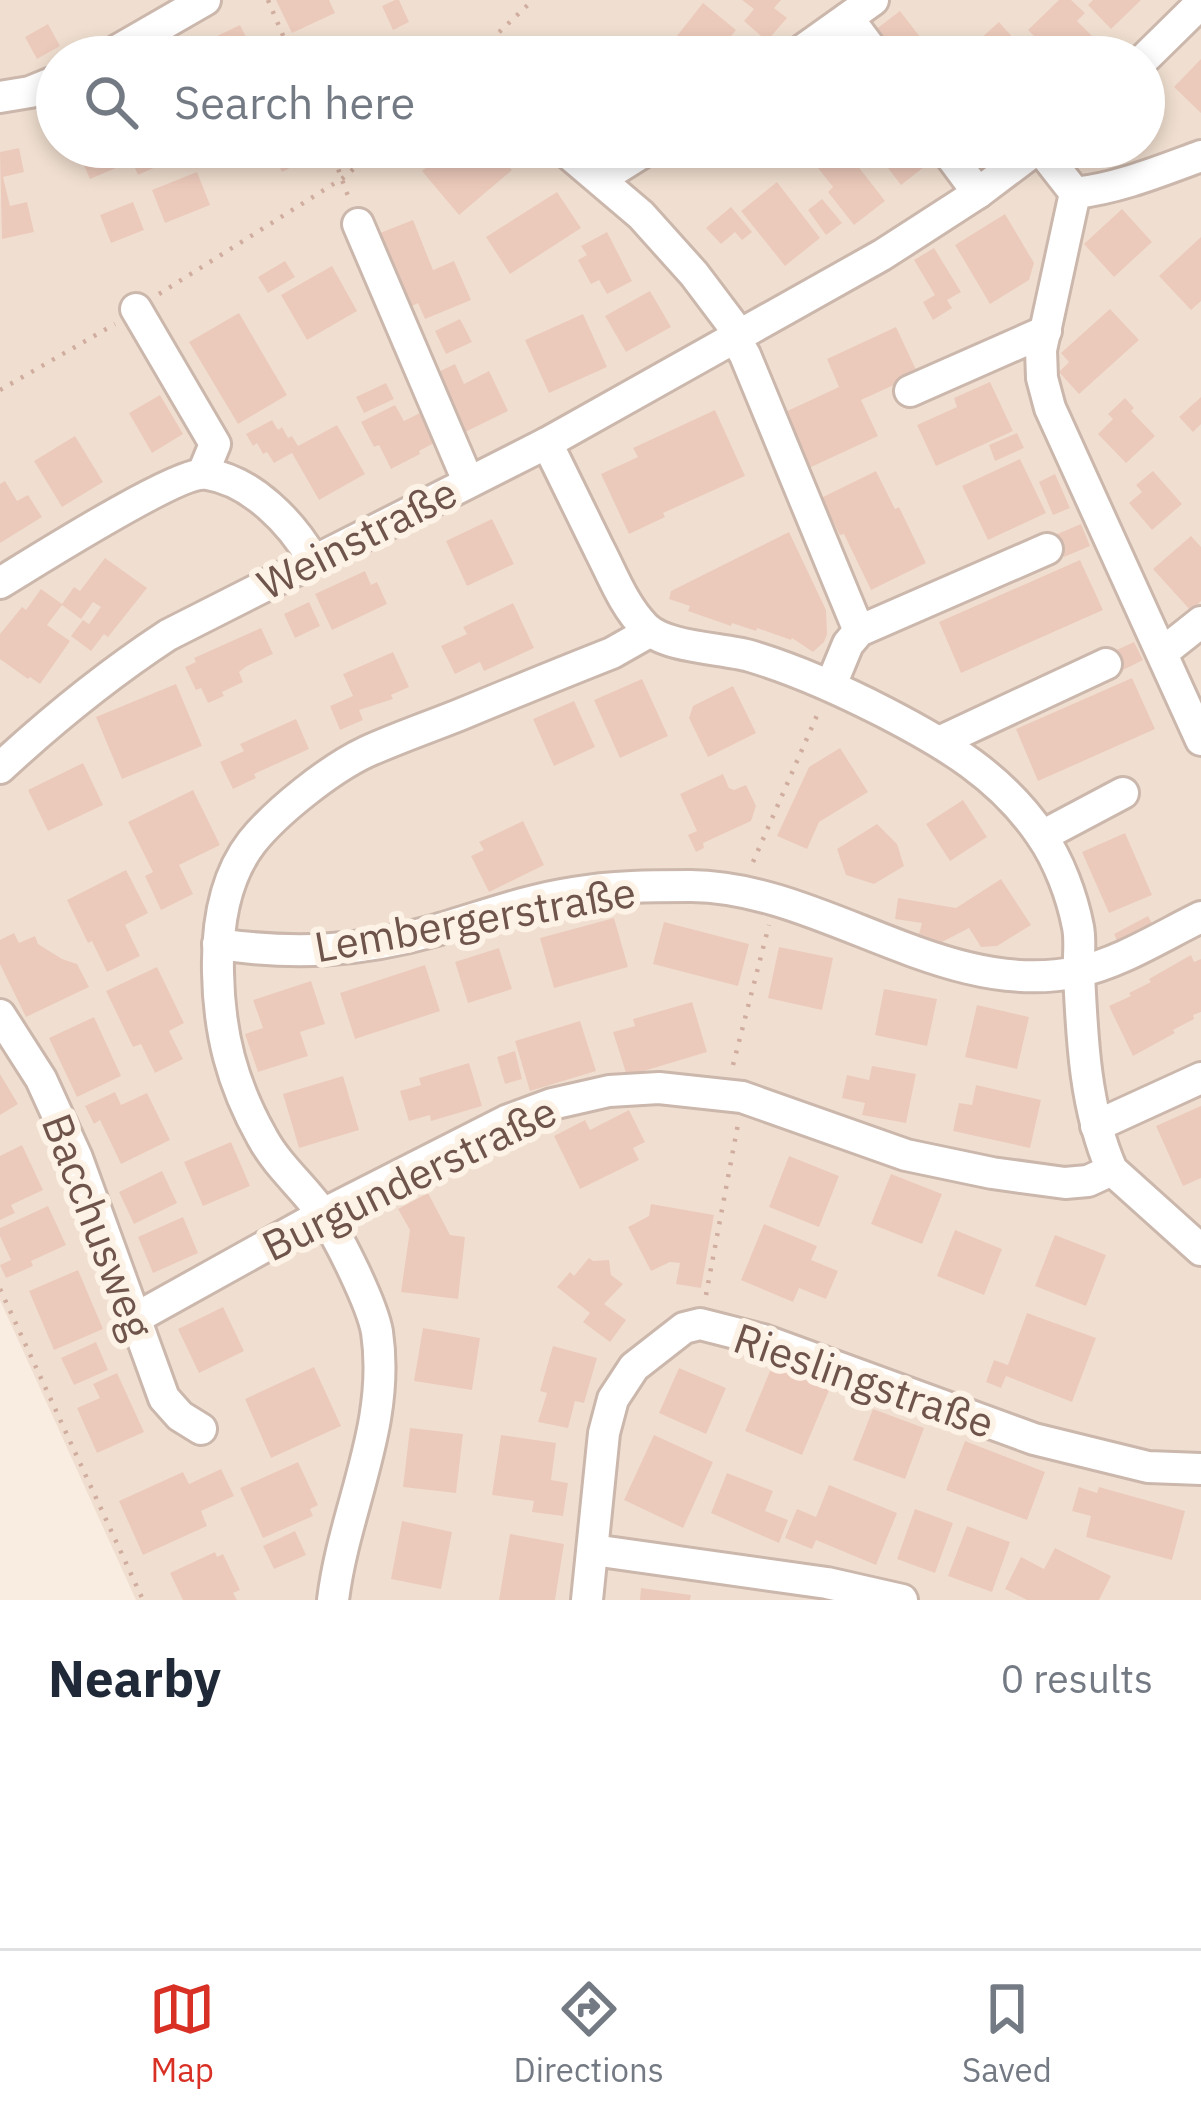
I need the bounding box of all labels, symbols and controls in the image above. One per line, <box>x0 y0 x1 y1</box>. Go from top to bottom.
search box <box>36 36 1165 168</box>
icon: search <box>78 69 144 135</box>
text: Search here <box>174 73 415 131</box>
street label: Weinstraße <box>248 464 466 612</box>
street label: Lembergerstraße <box>310 864 640 974</box>
street label: Burgunderstraße <box>253 1083 565 1273</box>
street label: Bacchusweg <box>30 1106 166 1346</box>
street label: Rieslingstraße <box>727 1310 1001 1450</box>
text: Nearby <box>48 1645 221 1711</box>
text: 0 results <box>1001 1653 1153 1704</box>
tab: Map <box>149 1976 215 2091</box>
tab: Directions <box>514 1976 664 2091</box>
tab: Saved <box>962 1976 1052 2091</box>

